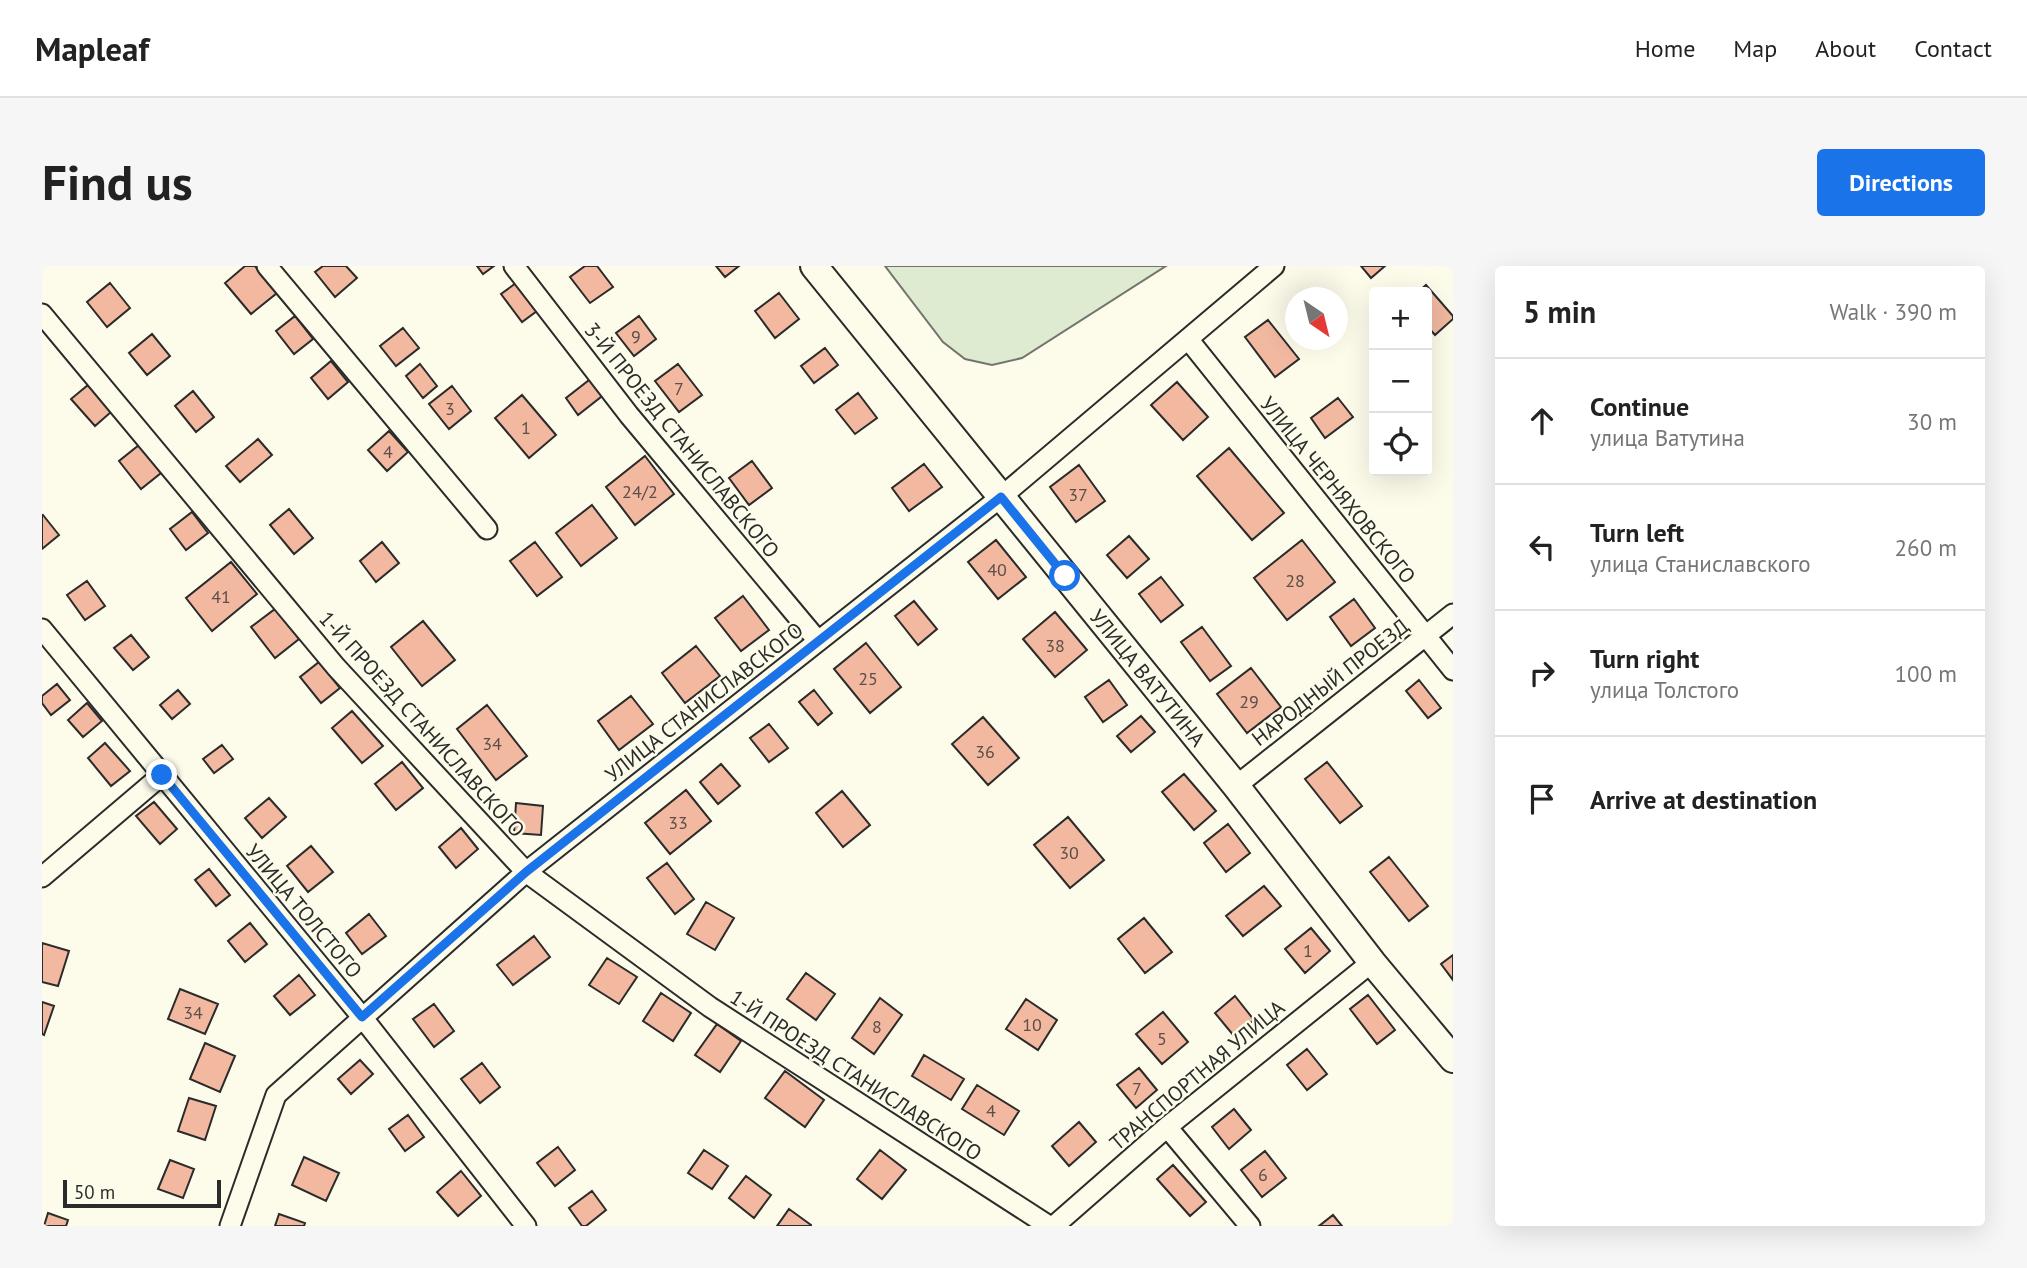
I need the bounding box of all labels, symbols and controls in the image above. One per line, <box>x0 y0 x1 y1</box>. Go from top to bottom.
text: Mapleaf <box>35 27 149 70</box>
text: Home <box>1635 33 1695 64</box>
text: Map <box>1733 33 1777 64</box>
text: About <box>1815 33 1876 64</box>
text: Contact <box>1914 33 1992 64</box>
button: Directions <box>1817 149 1985 216</box>
text: Find us <box>42 150 193 214</box>
north arrow <box>1285 287 1348 350</box>
map controls <box>1369 287 1432 476</box>
button: + <box>1369 287 1432 350</box>
text: 5 min <box>1523 292 1596 331</box>
text: Walk · 390 m <box>1830 297 1957 326</box>
street label: 3-Й ПРОЕЗД СТАНИСЛАВСКОГО <box>579 317 785 563</box>
house number: 9 <box>631 325 641 348</box>
button: − <box>1369 350 1432 413</box>
house number: 7 <box>674 377 684 400</box>
text: Continue <box>1590 390 1689 423</box>
street label: УЛИЦА ЧЕРНЯХОВСКОГО <box>1254 391 1422 589</box>
house number: 3 <box>445 397 455 420</box>
icon: ahead <box>1523 402 1561 440</box>
text: 30 m <box>1907 407 1957 436</box>
button: locate <box>1369 413 1432 476</box>
house number: 1 <box>521 416 531 439</box>
text: улица Ватутина <box>1590 423 1745 452</box>
house number: 4 <box>383 440 393 463</box>
house number: 24/2 <box>622 480 658 503</box>
house number: 37 <box>1068 483 1088 506</box>
text: Turn left <box>1590 516 1684 549</box>
icon: left <box>1523 528 1561 566</box>
text: 260 m <box>1895 533 1957 562</box>
text: улица Станиславского <box>1590 549 1811 578</box>
house number: 40 <box>987 558 1007 581</box>
route start <box>1049 560 1080 591</box>
house number: 28 <box>1285 569 1305 592</box>
house number: 41 <box>211 585 231 608</box>
street label: УЛИЦА ВАТУТИНА <box>1084 603 1212 752</box>
street label: 1-Й ПРОЕЗД СТАНИСЛАВСКОГО <box>313 605 531 843</box>
street label: НАРОДНЫЙ ПРОЕЗД <box>1246 612 1414 752</box>
street label: УЛИЦА СТАНИСЛАВСКОГО <box>600 616 808 788</box>
house number: 38 <box>1045 634 1065 657</box>
text: Turn right <box>1590 642 1699 675</box>
icon: right <box>1523 654 1561 692</box>
text: 100 m <box>1895 659 1957 688</box>
house number: 25 <box>858 667 878 690</box>
text: улица Толстого <box>1590 675 1739 704</box>
house number: 29 <box>1239 690 1259 713</box>
house number: 34 <box>482 732 502 755</box>
house number: 36 <box>975 740 995 763</box>
route end <box>146 759 177 790</box>
icon: arrive <box>1523 780 1561 818</box>
text: Arrive at destination <box>1590 783 1817 816</box>
house number: 33 <box>668 811 688 834</box>
street label: УЛИЦА ТОЛСТОГО <box>240 838 368 984</box>
house number: 30 <box>1059 841 1079 864</box>
house number: 1 <box>1303 939 1313 962</box>
street label: 1-Й ПРОЕЗД СТАНИСЛАВСКОГО <box>725 983 987 1167</box>
street label: ТРАНСПОРТНАЯ УЛИЦА <box>1104 993 1291 1156</box>
house number: 34 <box>183 1001 203 1024</box>
house number: 10 <box>1022 1013 1042 1036</box>
house number: 8 <box>872 1015 882 1038</box>
house number: 5 <box>1157 1027 1167 1050</box>
house number: 7 <box>1132 1077 1142 1100</box>
house number: 4 <box>986 1099 996 1122</box>
house number: 6 <box>1258 1163 1268 1186</box>
scale bar <box>63 1177 220 1209</box>
text: 50 m <box>74 1180 115 1204</box>

